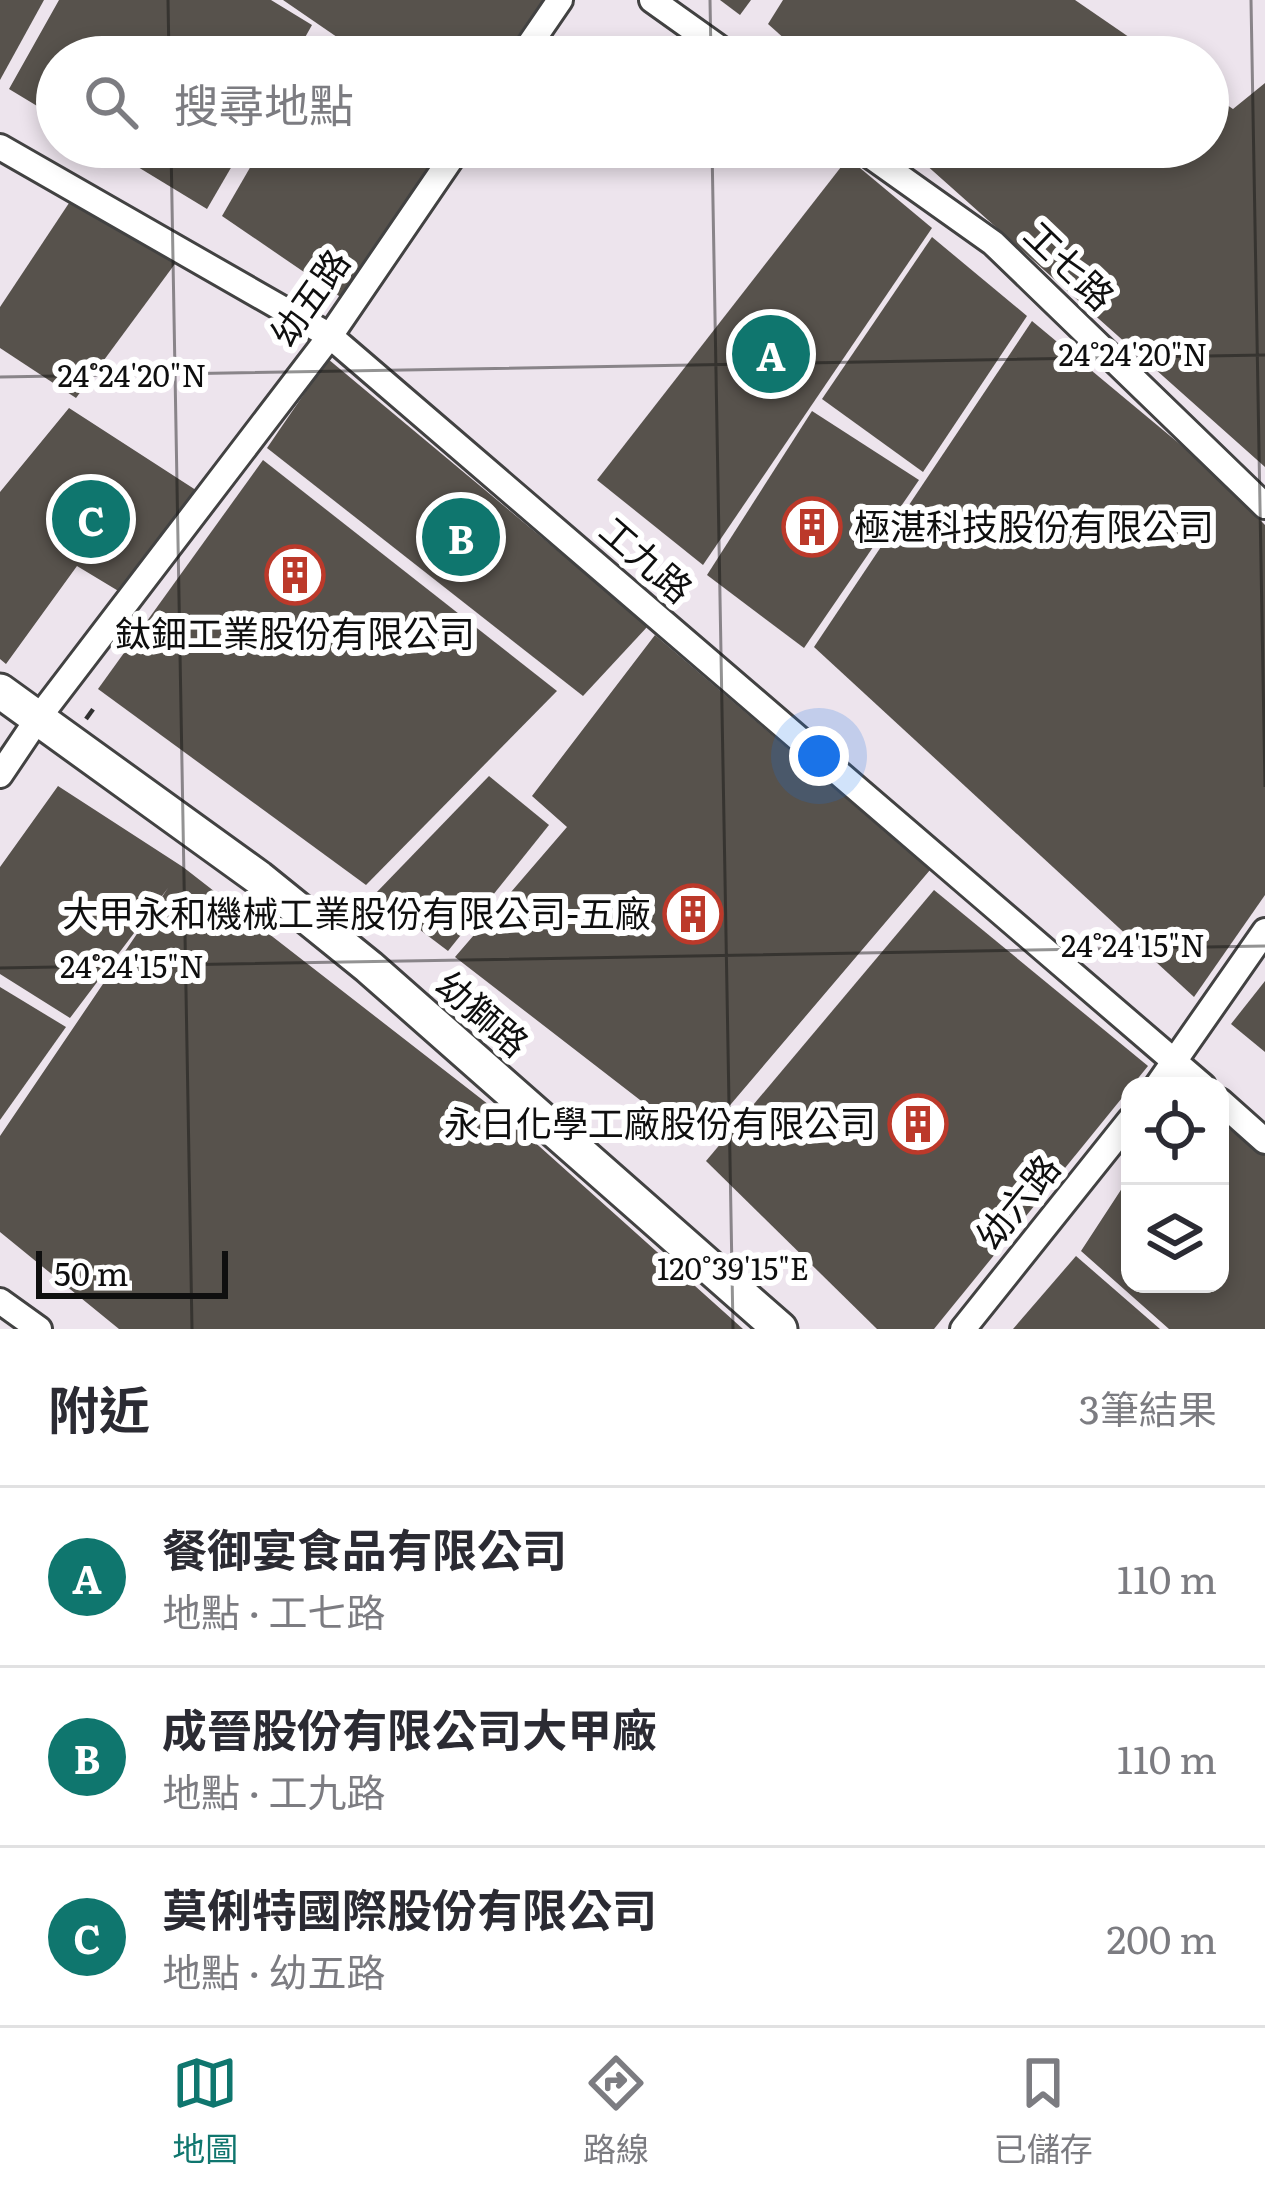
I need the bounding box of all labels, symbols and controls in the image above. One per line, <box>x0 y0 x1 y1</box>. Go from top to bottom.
search box <box>36 36 1229 168</box>
icon: search <box>78 69 144 135</box>
text: 搜尋地點 <box>174 69 354 136</box>
street label: 工七路 <box>1013 208 1128 321</box>
street label: 幼五路 <box>255 237 361 356</box>
pin: A <box>732 309 810 399</box>
text: 24°24'20"N <box>1059 331 1207 375</box>
text: 24°24'20"N <box>58 352 206 396</box>
pin: C <box>52 474 130 564</box>
pin: B <box>422 492 500 582</box>
building icon: 極湛科技股份有限公司 <box>781 496 843 558</box>
place label: 極湛科技股份有限公司 <box>854 498 1214 551</box>
street label: 工九路 <box>589 503 706 614</box>
building icon: 鈦鈿工業股份有限公司 <box>264 544 326 606</box>
place label: 鈦鈿工業股份有限公司 <box>115 605 475 658</box>
your location <box>789 726 849 786</box>
building icon: 大甲永和機械工業股份有限公司-五廠 <box>662 883 724 945</box>
place label: 大甲永和機械工業股份有限公司-五廠 <box>62 885 651 938</box>
text: 24°24'15"N <box>1061 922 1205 966</box>
text: 24°24'15"N <box>60 943 204 987</box>
street label: 幼獅路 <box>425 957 542 1068</box>
map controls <box>1121 1077 1229 1293</box>
button: locate <box>1121 1077 1229 1185</box>
building icon: 永日化學工廠股份有限公司 <box>887 1093 949 1155</box>
place label: 永日化學工廠股份有限公司 <box>444 1095 876 1148</box>
street label: 幼六路 <box>961 1142 1071 1259</box>
button: layers <box>1121 1185 1229 1293</box>
scale bar <box>36 1245 228 1298</box>
text: 120°39'15"E <box>657 1245 809 1289</box>
text: 50 m <box>54 1247 128 1296</box>
text: 附近 <box>48 1369 150 1445</box>
text: 3筆結果 <box>1079 1378 1217 1436</box>
text: 餐御宴食品有限公司 <box>162 1514 567 1581</box>
text: A <box>72 1548 102 1606</box>
text: 110 m <box>1117 1548 1217 1606</box>
text: 地點 · 工七路 <box>162 1581 386 1639</box>
text: 成晉股份有限公司大甲廠 <box>162 1694 657 1761</box>
text: B <box>74 1728 100 1786</box>
text: 110 m <box>1117 1728 1217 1786</box>
text: 地點 · 工九路 <box>162 1761 386 1819</box>
text: 莫俐特國際股份有限公司 <box>162 1874 657 1941</box>
text: C <box>73 1908 101 1966</box>
text: 200 m <box>1107 1908 1217 1966</box>
text: 地點 · 幼五路 <box>162 1941 386 1999</box>
tab: 地圖 <box>172 2050 238 2171</box>
tab: 路線 <box>583 2050 649 2171</box>
tab: 已儲存 <box>994 2050 1093 2171</box>

